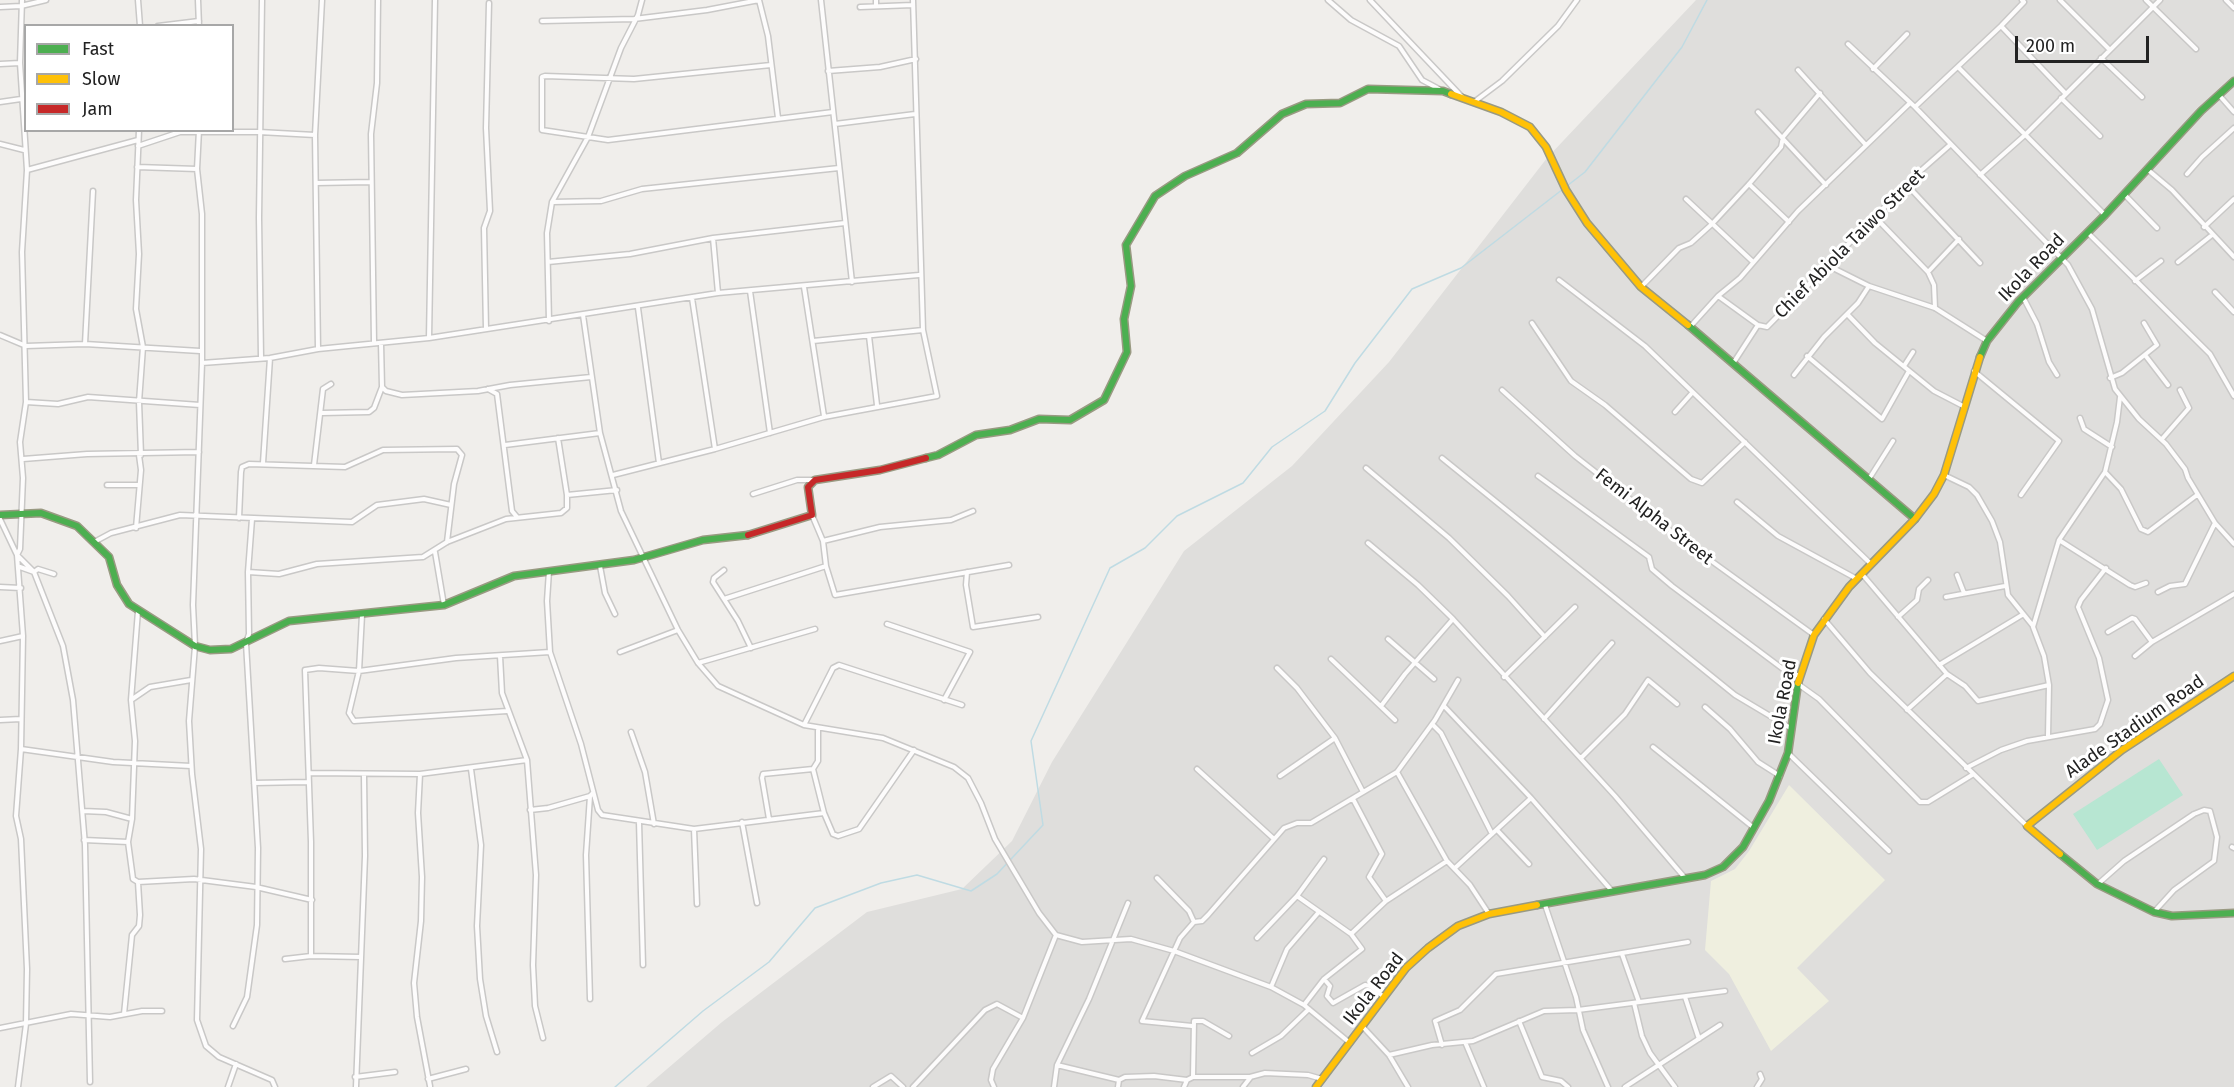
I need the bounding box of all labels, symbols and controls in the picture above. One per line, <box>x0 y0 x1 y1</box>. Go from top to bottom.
legend <box>24 24 234 132</box>
scale bar <box>2018 24 2152 62</box>
text: 200 m <box>2026 35 2075 57</box>
text: Fast <box>82 38 114 60</box>
text: Slow <box>82 68 120 90</box>
text: Jam <box>82 98 113 120</box>
street label: Chief Abiola Taiwo Street <box>1771 165 1929 323</box>
street label: Ikola Road <box>1994 230 2070 306</box>
street label: Femi Alpha Street <box>1591 464 1717 570</box>
street label: Ikola Road <box>1764 658 1802 746</box>
street label: Alade Stadium Road <box>2061 671 2209 783</box>
street label: Ikola Road <box>1339 948 1409 1030</box>

